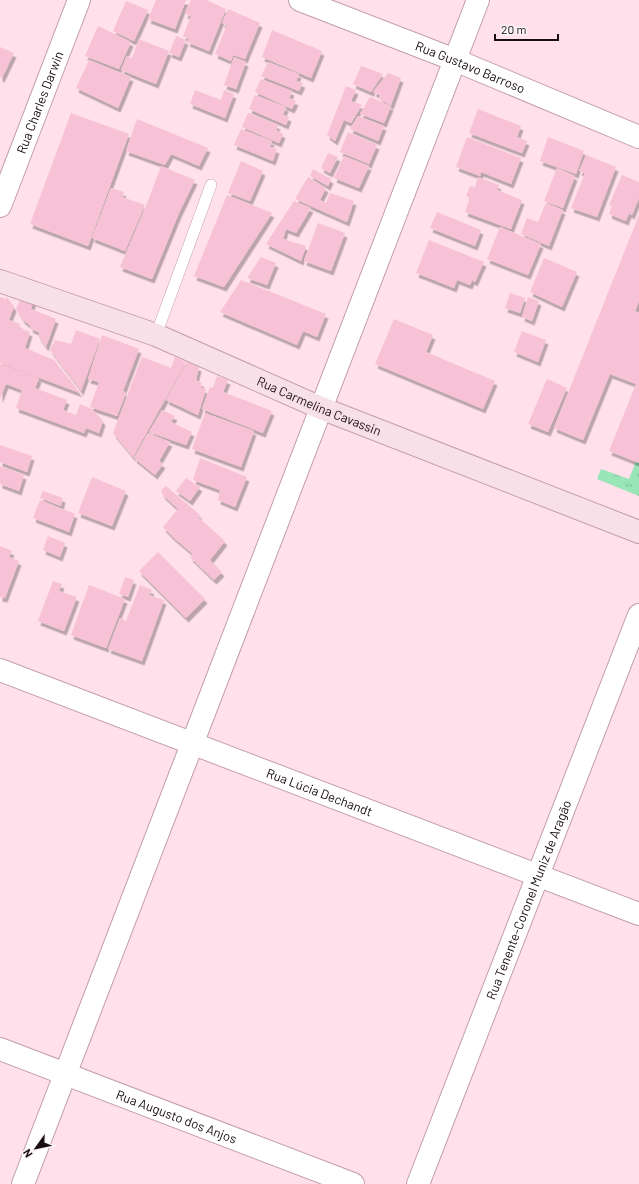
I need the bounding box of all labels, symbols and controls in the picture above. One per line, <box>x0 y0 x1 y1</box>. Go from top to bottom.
scale bar <box>495 16 558 42</box>
text: 20 m <box>501 22 527 36</box>
street label: Rua Gustavo Barroso <box>413 37 528 96</box>
street label: Rua Charles Darwin <box>13 49 67 156</box>
street label: Rua Carmelina Cavassin <box>254 373 384 439</box>
street label: Rua Lúcia Dechandt <box>264 765 375 819</box>
street label: Rua Tenente-Coronel Muniz de Aragão <box>482 798 574 1002</box>
street label: Rua Augusto dos Anjos <box>114 1086 239 1147</box>
north arrow <box>16 1128 56 1168</box>
text: N <box>20 1147 35 1160</box>

